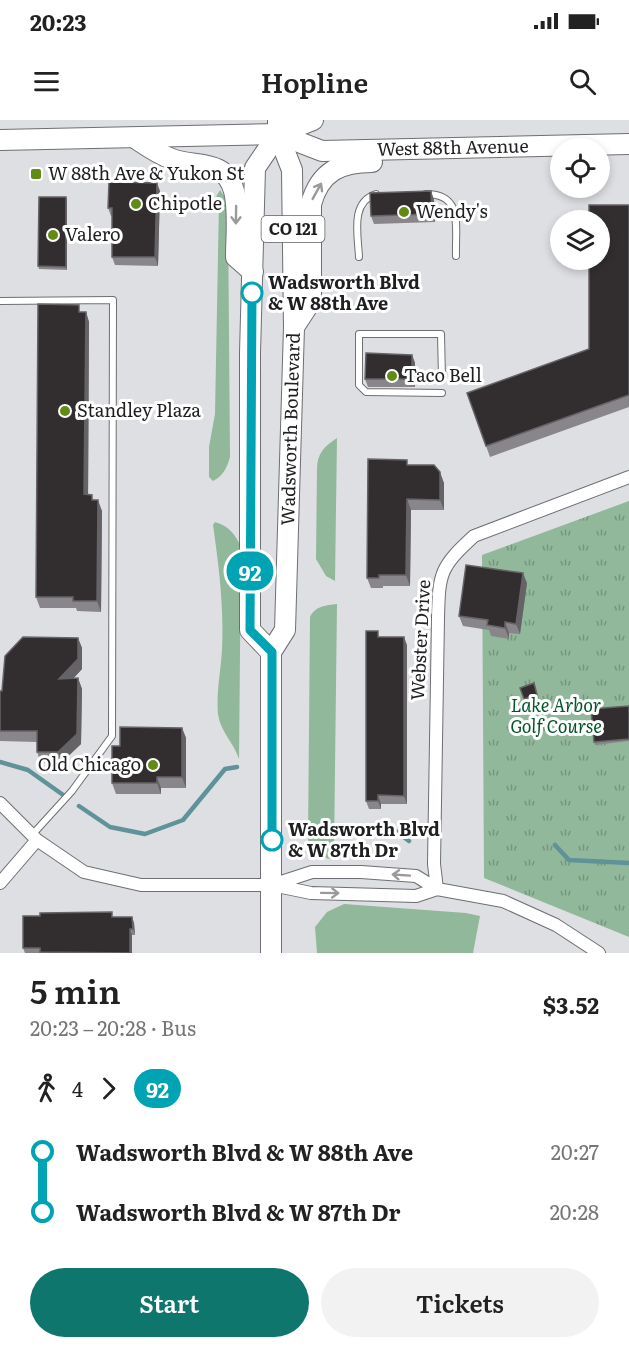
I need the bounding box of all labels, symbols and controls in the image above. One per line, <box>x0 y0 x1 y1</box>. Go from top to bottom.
text: 20:23 <box>30 5 87 38</box>
text: Hopline <box>261 61 368 101</box>
icon: menu <box>30 65 63 98</box>
icon: search <box>566 65 599 98</box>
street label: West 88th Avenue <box>376 131 529 162</box>
map controls <box>550 138 610 270</box>
button: locate <box>550 138 610 198</box>
place label: W 88th Ave & Yukon St <box>48 159 245 186</box>
marker: W 88th Ave & Yukon St <box>29 167 43 181</box>
one-way arrow <box>311 183 323 200</box>
place label: Chipotle <box>148 189 222 216</box>
marker: Chipotle <box>129 197 143 211</box>
place label: Wendy's <box>416 197 488 224</box>
one-way arrow <box>230 205 242 225</box>
marker: Wendy's <box>397 205 411 219</box>
button: layers <box>550 210 610 270</box>
road number: CO 121 <box>262 216 324 242</box>
place label: Valero <box>65 220 121 247</box>
marker: Valero <box>46 228 60 242</box>
place label: Wadsworth Blvd & W 88th Ave <box>268 268 420 316</box>
marker: Wadsworth Blvd & W 88th Ave <box>241 282 263 304</box>
street label: Wadsworth Boulevard <box>273 332 306 526</box>
place label: Taco Bell <box>404 361 482 388</box>
marker: Taco Bell <box>385 369 399 383</box>
place label: Standley Plaza <box>77 396 201 423</box>
marker: Standley Plaza <box>58 404 72 418</box>
line badge: 92 <box>223 552 277 590</box>
text: 92 <box>238 556 262 587</box>
street label: Webster Drive <box>403 579 436 701</box>
park label: Lake Arbor Golf Course <box>510 691 602 739</box>
place label: Old Chicago <box>38 750 141 777</box>
marker: Old Chicago <box>146 758 160 772</box>
place label: Wadsworth Blvd & W 87th Dr <box>288 815 440 863</box>
marker: Wadsworth Blvd & W 87th Dr <box>261 829 283 851</box>
one-way arrow <box>391 869 411 880</box>
one-way arrow <box>319 887 339 899</box>
text: 5 min <box>30 965 121 1014</box>
text: $3.52 <box>543 988 599 1021</box>
text: 20:23 – 20:28 · Bus <box>30 1012 196 1042</box>
icon: walk <box>30 1072 63 1105</box>
icon: forward <box>92 1072 125 1105</box>
text: 4 <box>72 1073 83 1103</box>
text: 92 <box>146 1073 169 1104</box>
text: Wadsworth Blvd & W 88th Ave <box>76 1135 413 1168</box>
text: 20:27 <box>551 1136 599 1166</box>
text: Wadsworth Blvd & W 87th Dr <box>76 1195 401 1228</box>
text: 20:28 <box>550 1196 599 1226</box>
button: Start <box>30 1268 309 1337</box>
button: Tickets <box>321 1268 599 1337</box>

